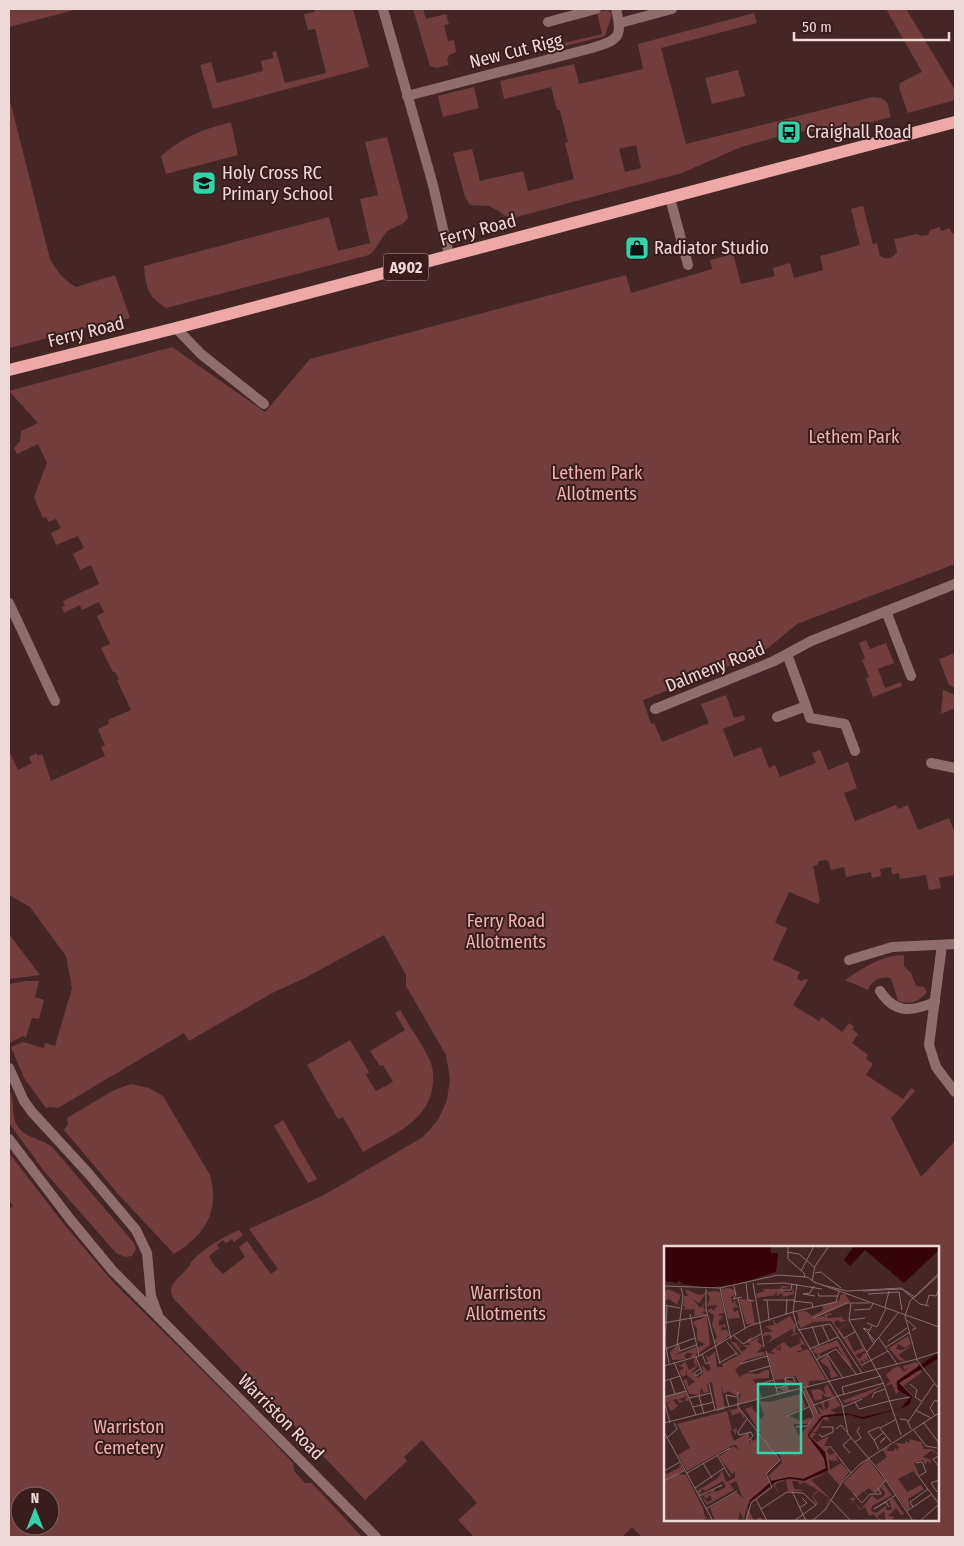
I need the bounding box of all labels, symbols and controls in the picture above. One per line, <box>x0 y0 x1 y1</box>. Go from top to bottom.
scale bar <box>794 10 949 42</box>
text: 50 m <box>802 18 832 36</box>
street label: New Cut Rigg <box>467 29 565 73</box>
bus stop icon: Craighall Road <box>776 119 802 145</box>
place label: Craighall Road <box>806 121 912 143</box>
place label: Holy Cross RC Primary School <box>222 162 333 205</box>
school or university icon: Holy Cross RC Primary School <box>191 170 217 196</box>
street label: Ferry Road <box>437 209 519 251</box>
shop icon: Radiator Studio <box>624 235 650 261</box>
place label: Radiator Studio <box>654 237 769 259</box>
road number: A902 <box>384 253 428 280</box>
street label: Ferry Road <box>45 312 127 352</box>
park label: Lethem Park <box>809 426 900 448</box>
park label: Lethem Park Allotments <box>552 462 643 505</box>
street label: Dalmeny Road <box>662 637 768 697</box>
park label: Ferry Road Allotments <box>466 910 546 953</box>
inset map <box>664 1246 939 1521</box>
park label: Warriston Allotments <box>466 1282 546 1325</box>
street label: Warriston Road <box>233 1369 329 1465</box>
park label: Warriston Cemetery <box>93 1416 165 1459</box>
north arrow <box>10 1486 60 1536</box>
text: N <box>31 1490 39 1507</box>

